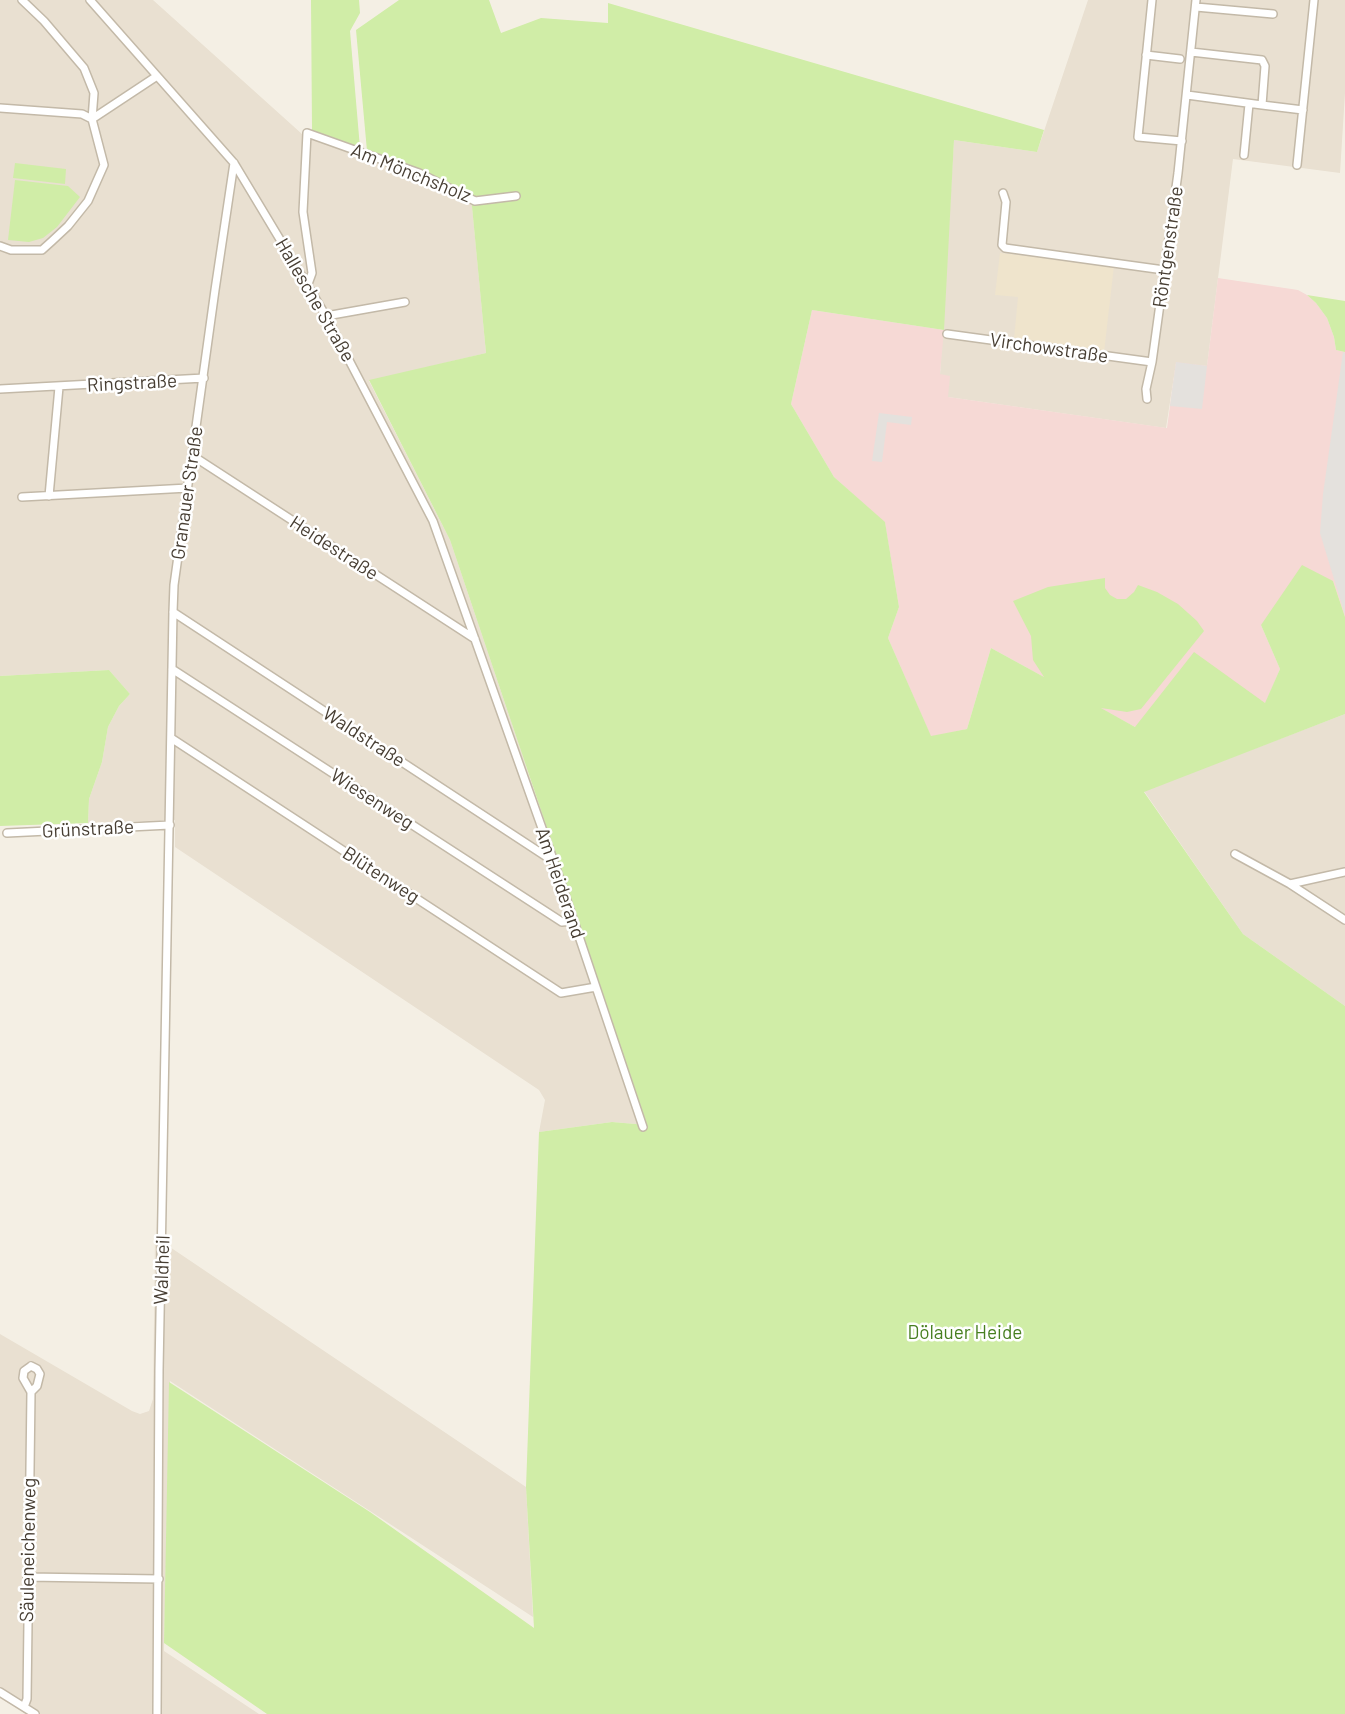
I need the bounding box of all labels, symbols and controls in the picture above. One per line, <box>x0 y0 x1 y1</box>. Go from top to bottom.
street label: Am Mönchsholz <box>348 139 474 207</box>
street label: Röntgenstraße <box>1148 185 1188 309</box>
street label: Hallesche Straße <box>270 234 360 366</box>
street label: Virchowstraße <box>988 328 1110 368</box>
street label: Ringstraße <box>86 369 178 397</box>
street label: Granauer Straße <box>166 425 208 561</box>
street label: Heidestraße <box>285 511 383 585</box>
street label: Waldstraße <box>319 702 409 772</box>
street label: Wiesenweg <box>326 764 418 834</box>
street label: Grünstraße <box>41 815 135 843</box>
street label: Am Heiderand <box>530 824 590 942</box>
street label: Blütenweg <box>338 842 424 908</box>
street label: Waldheil <box>149 1235 175 1305</box>
park label: Dölauer Heide <box>908 1322 1022 1344</box>
street label: Säuleneichenweg <box>15 1478 41 1622</box>

